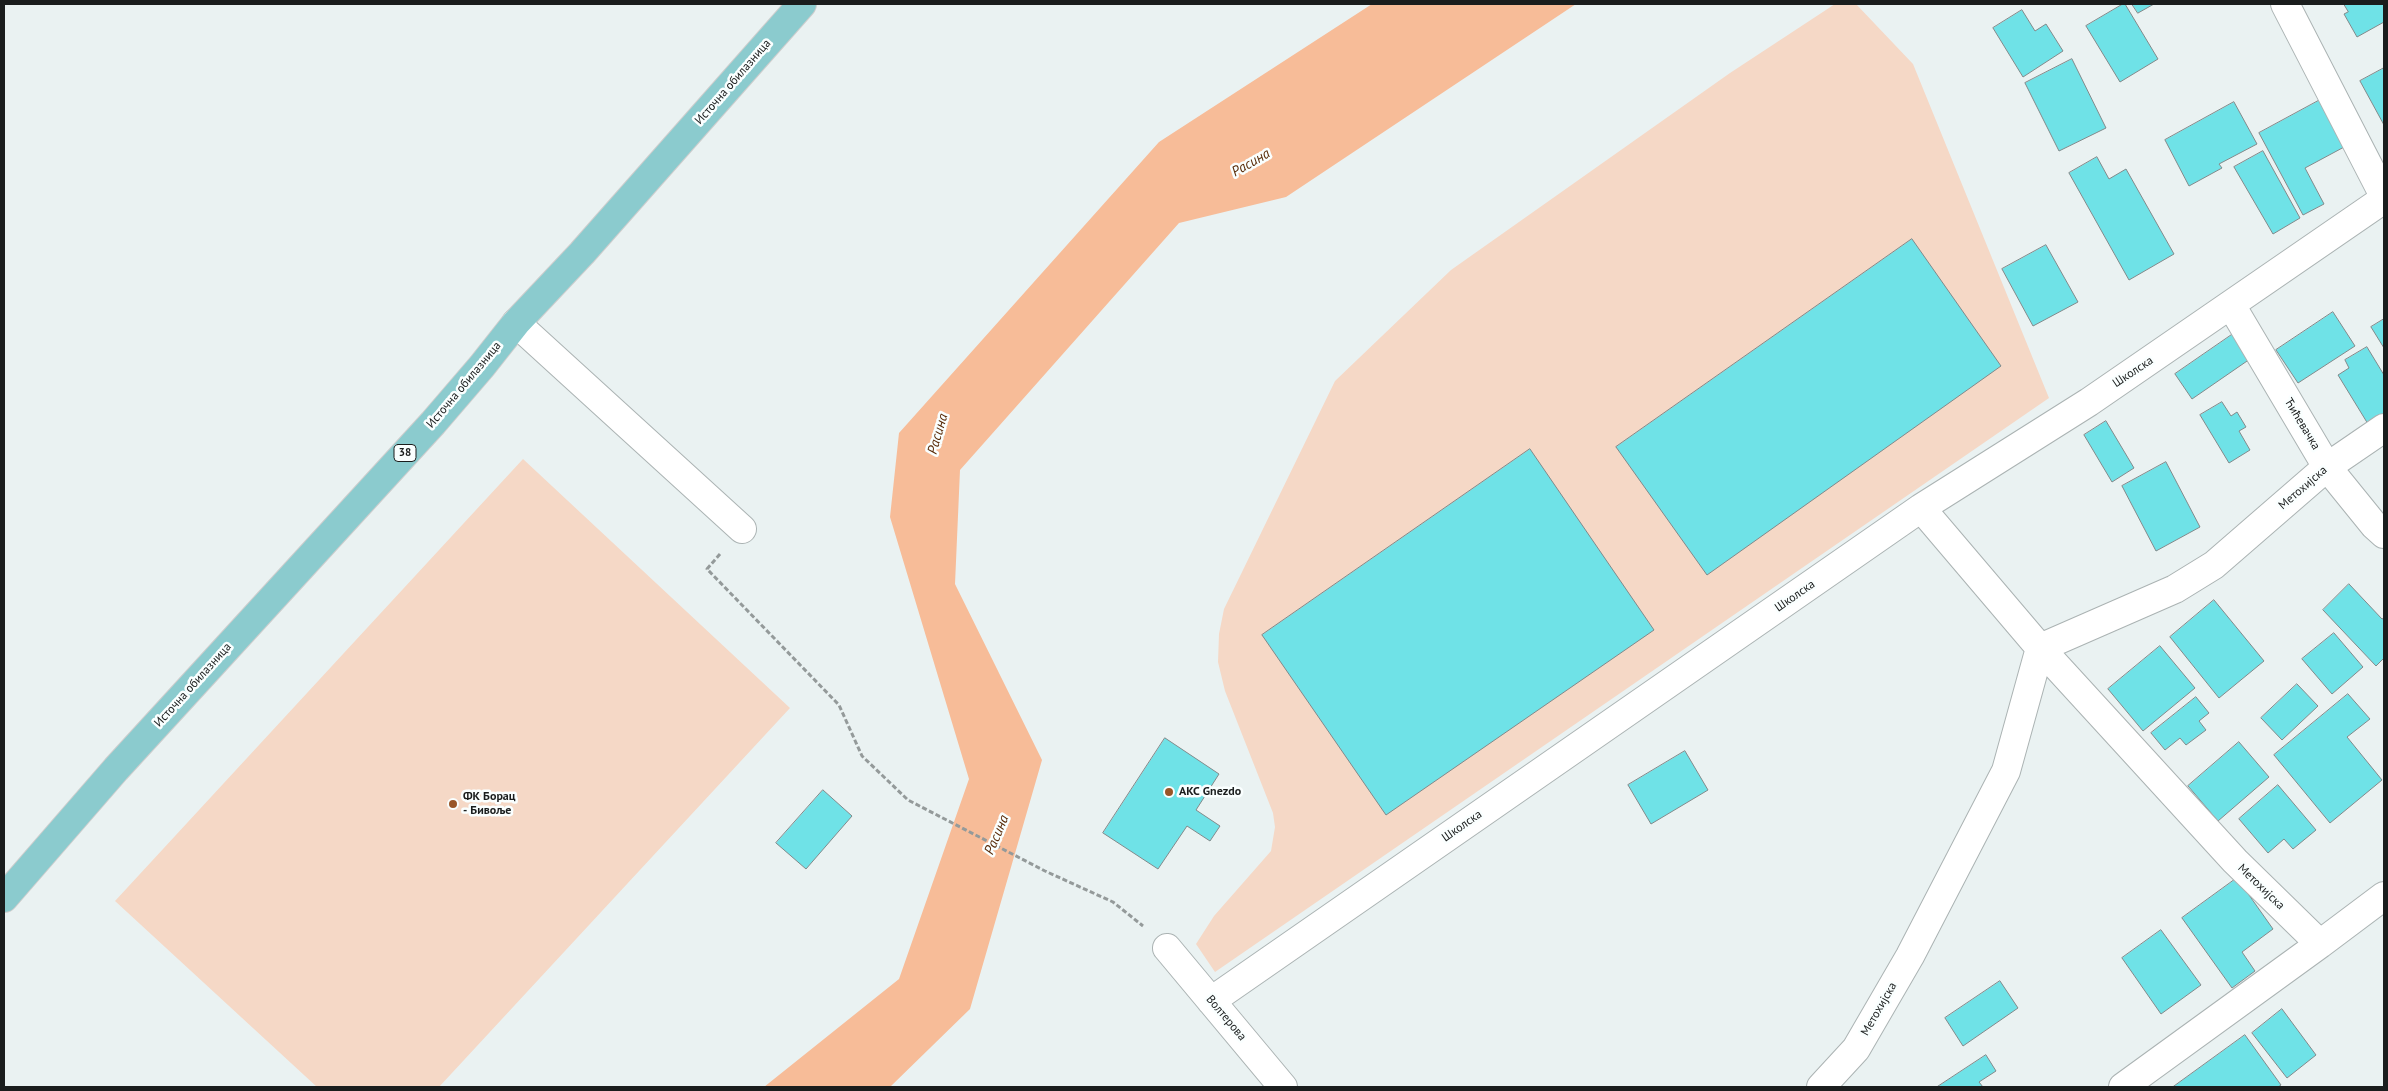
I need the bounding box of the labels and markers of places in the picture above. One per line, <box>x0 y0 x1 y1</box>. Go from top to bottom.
place label: AKC Gnezdo <box>1179 785 1241 799</box>
marker: AKC Gnezdo <box>1163 786 1175 798</box>
place label: ФК Борац - Бивоље <box>463 790 516 818</box>
marker: ФК Борац - Бивоље <box>447 798 459 810</box>

